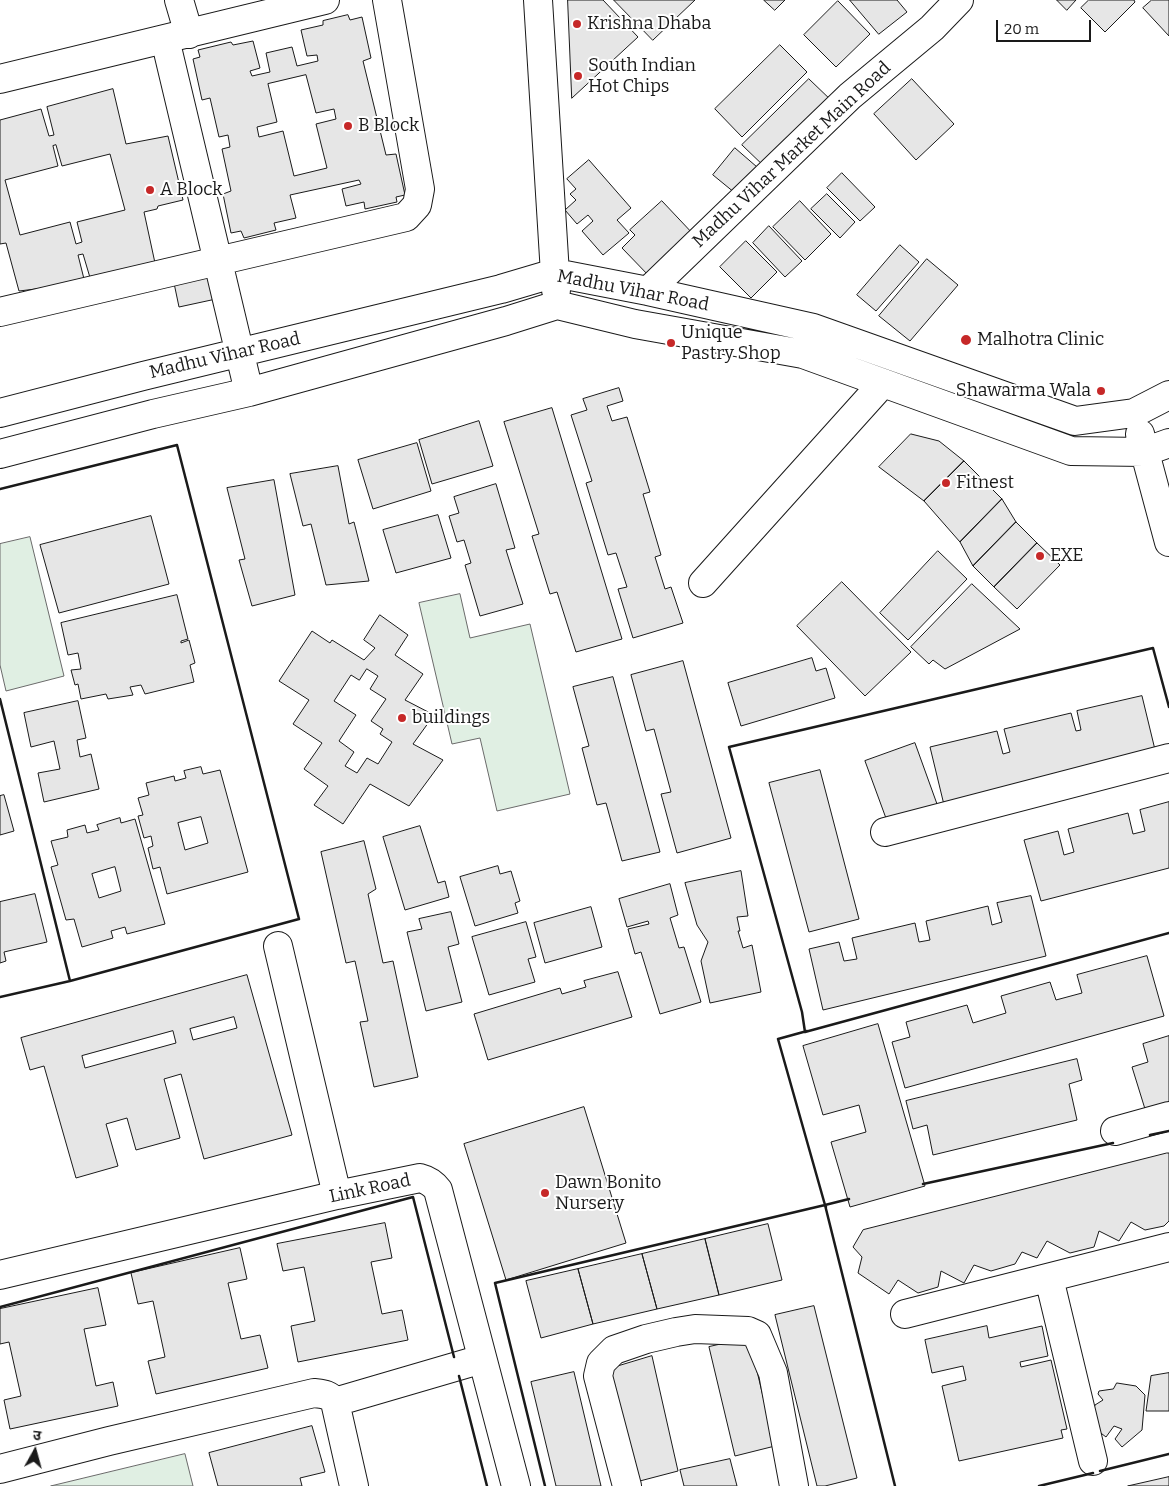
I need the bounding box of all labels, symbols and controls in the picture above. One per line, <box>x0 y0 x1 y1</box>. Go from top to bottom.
scale bar <box>999 10 1094 42</box>
place label: Krishna Dhaba <box>587 13 711 35</box>
marker: Krishna Dhaba <box>571 18 583 30</box>
text: 20 m <box>1004 20 1039 38</box>
place label: South Indian Hot Chips <box>588 55 696 98</box>
street label: Madhu Vihar Market Main Road <box>689 57 895 253</box>
marker: South Indian Hot Chips <box>572 70 584 82</box>
place label: B Block <box>358 115 419 137</box>
marker: B Block <box>342 120 354 132</box>
place label: A Block <box>160 179 222 201</box>
marker: A Block <box>144 184 156 196</box>
street label: Madhu Vihar Road <box>555 266 711 316</box>
place label: Unique Pastry Shop <box>681 322 781 364</box>
street label: Madhu Vihar Road <box>147 328 303 384</box>
place label: Malhotra Clinic <box>977 329 1104 351</box>
marker: Malhotra Clinic <box>959 333 973 347</box>
marker: Unique Pastry Shop <box>665 337 677 349</box>
place label: Shawarma Wala <box>956 380 1091 402</box>
marker: Shawarma Wala <box>1095 385 1107 397</box>
place label: Fitnest <box>956 472 1014 494</box>
marker: Fitnest <box>940 477 952 489</box>
place label: EXE <box>1050 545 1083 567</box>
marker: EXE <box>1034 550 1046 562</box>
place label: buildings <box>412 707 490 729</box>
marker: buildings <box>396 712 408 724</box>
street label: Link Road <box>327 1170 413 1208</box>
place label: Dawn Bonito Nursery <box>555 1172 661 1214</box>
marker: Dawn Bonito Nursery <box>539 1187 551 1199</box>
north arrow <box>10 1426 60 1476</box>
text: उ <box>32 1427 42 1445</box>

